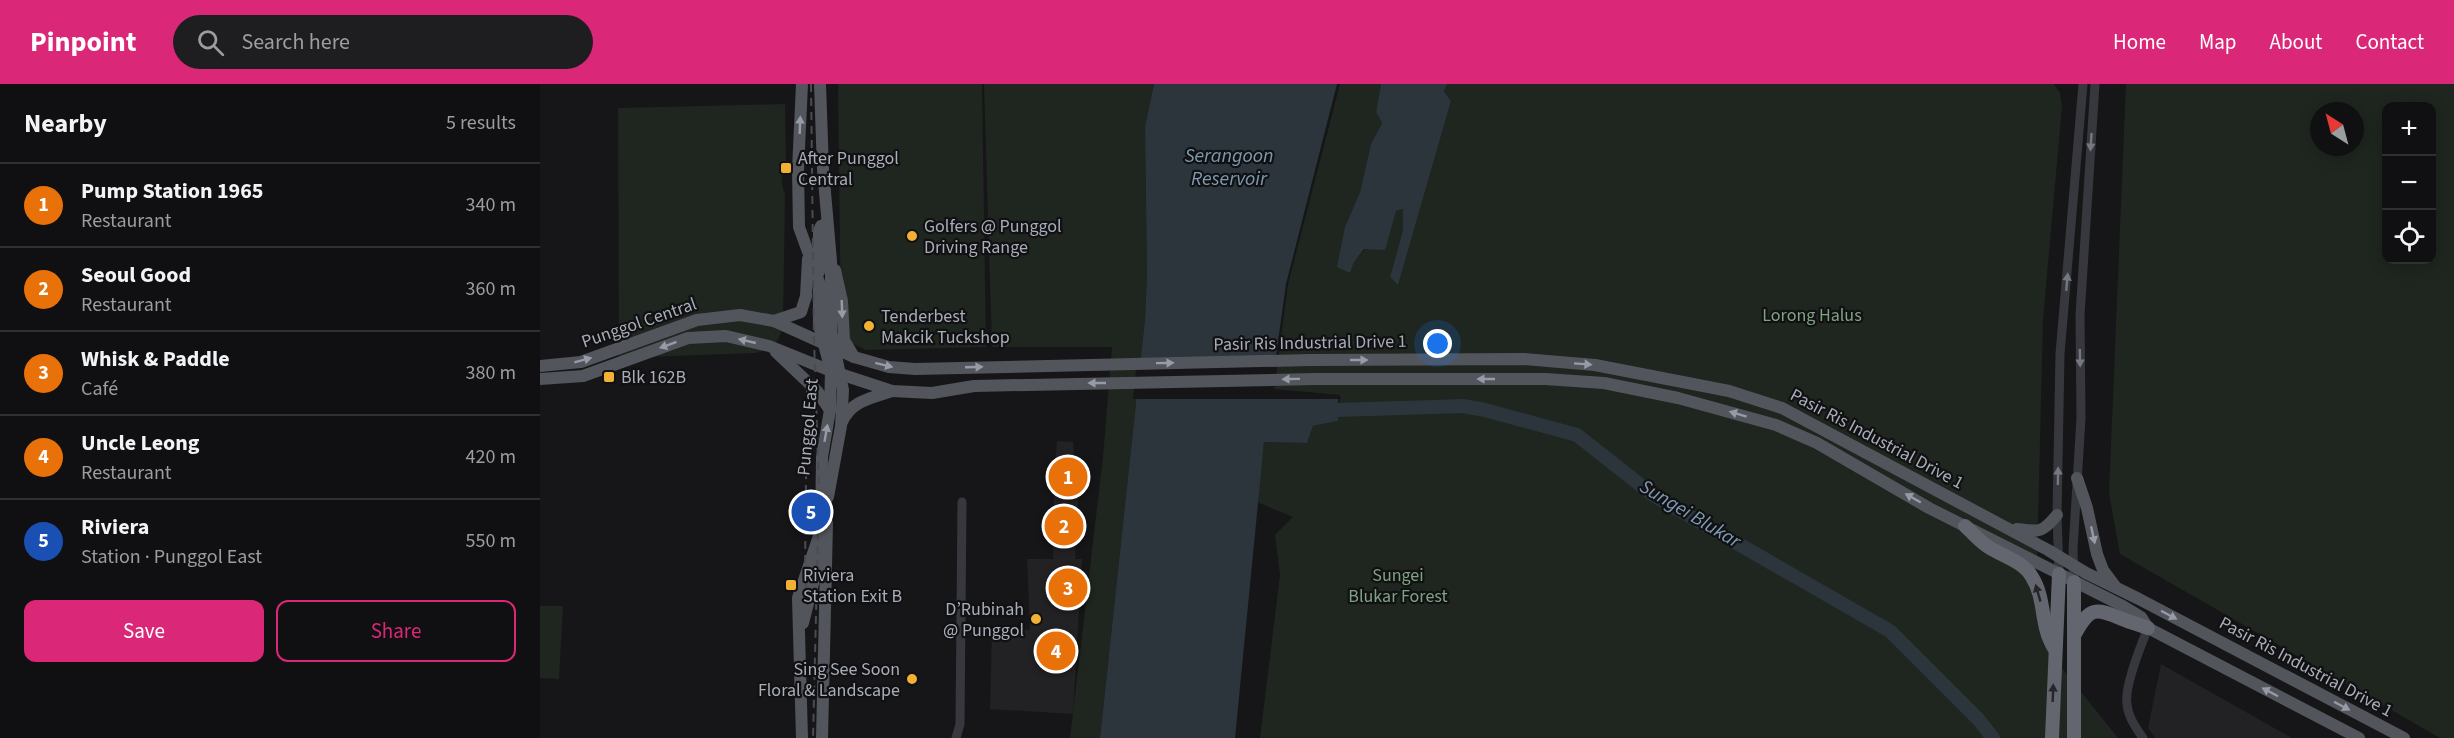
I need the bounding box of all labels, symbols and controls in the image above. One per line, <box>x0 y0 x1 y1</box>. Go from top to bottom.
search box <box>173 15 593 69</box>
text: Pinpoint <box>30 22 137 62</box>
icon: search <box>194 26 227 59</box>
text: Search here <box>242 26 350 58</box>
text: Home <box>2113 27 2166 57</box>
text: Map <box>2199 27 2237 57</box>
text: About <box>2270 27 2322 57</box>
text: Contact <box>2355 27 2424 57</box>
north arrow <box>2310 102 2364 156</box>
map controls <box>2382 102 2436 264</box>
button: + <box>2382 102 2436 156</box>
text: Nearby <box>24 105 107 142</box>
text: 5 results <box>446 109 516 137</box>
one-way arrow <box>796 115 805 134</box>
one-way arrow <box>2086 133 2096 152</box>
water label: Serangoon Reservoir <box>1184 142 1274 193</box>
place label: After Punggol Central <box>798 146 899 192</box>
button: − <box>2382 156 2436 210</box>
marker: After Punggol Central <box>779 161 793 175</box>
text: Pump Station 1965 <box>81 175 263 207</box>
text: 1 <box>38 191 49 219</box>
text: 340 m <box>466 191 516 219</box>
text: Restaurant <box>81 207 172 235</box>
button: locate <box>2382 210 2436 264</box>
place label: Golfers @ Punggol Driving Range <box>924 214 1062 260</box>
marker: Golfers @ Punggol Driving Range <box>905 229 919 243</box>
text: Seoul Good <box>81 259 191 291</box>
one-way arrow <box>2062 272 2071 291</box>
text: 2 <box>38 275 49 303</box>
text: 360 m <box>466 275 516 303</box>
text: Restaurant <box>81 291 172 319</box>
street label: Punggol Central <box>578 292 700 354</box>
one-way arrow <box>837 300 847 319</box>
park label: Lorong Halus <box>1762 303 1862 328</box>
place label: Tenderbest Makcik Tuckshop <box>881 304 1010 350</box>
marker: Tenderbest Makcik Tuckshop <box>862 319 876 333</box>
street label: Pasir Ris Industrial Drive 1 <box>1213 329 1407 357</box>
your location <box>1423 329 1452 358</box>
one-way arrow <box>738 335 756 345</box>
one-way arrow <box>659 341 677 351</box>
text: Whisk & Paddle <box>81 343 230 375</box>
one-way arrow <box>2075 348 2085 367</box>
one-way arrow <box>574 355 592 365</box>
one-way arrow <box>1350 355 1369 365</box>
one-way arrow <box>1155 358 1174 368</box>
text: 3 <box>38 359 49 387</box>
text: 380 m <box>466 359 516 387</box>
one-way arrow <box>1573 359 1592 369</box>
one-way arrow <box>875 360 893 370</box>
one-way arrow <box>964 362 983 372</box>
place label: Blk 162B <box>621 365 686 390</box>
marker: Blk 162B <box>602 370 616 384</box>
one-way arrow <box>1477 374 1496 384</box>
text: Café <box>81 375 118 403</box>
one-way arrow <box>1282 375 1301 384</box>
street label: Punggol East <box>791 377 825 477</box>
one-way arrow <box>1087 378 1106 388</box>
street label: Pasir Ris Industrial Drive 1 <box>1786 383 1968 495</box>
one-way arrow <box>1729 409 1747 418</box>
one-way arrow <box>822 424 831 443</box>
text: Uncle Leong <box>81 427 200 459</box>
text: 4 <box>38 443 49 471</box>
text: 420 m <box>466 443 516 471</box>
pin: 1 <box>1048 454 1088 500</box>
text: Restaurant <box>81 459 172 487</box>
one-way arrow <box>2053 467 2063 486</box>
water label: Sungei Blukar <box>1634 473 1747 556</box>
pin: 5 <box>792 490 830 534</box>
one-way arrow <box>1905 493 1921 504</box>
pin: 2 <box>1044 504 1084 548</box>
text: Riviera <box>81 511 149 543</box>
one-way arrow <box>2089 525 2098 544</box>
text: 5 <box>38 527 49 555</box>
text: 550 m <box>466 527 516 555</box>
text: Station · Punggol East <box>81 543 262 571</box>
place label: Riviera Station Exit B <box>803 563 902 609</box>
park label: Sungei Blukar Forest <box>1348 563 1448 609</box>
pin: 3 <box>1048 566 1088 610</box>
marker: Riviera Station Exit B <box>784 578 798 592</box>
one-way arrow <box>2033 584 2042 602</box>
place label: D’Rubinah @ Punggol <box>943 597 1024 643</box>
button: Save <box>24 600 264 662</box>
button: Share <box>276 600 516 662</box>
one-way arrow <box>2161 610 2178 620</box>
street label: Pasir Ris Industrial Drive 1 <box>2215 611 2397 723</box>
marker: D’Rubinah @ Punggol <box>1029 612 1043 626</box>
pin: 4 <box>1036 628 1076 674</box>
place label: Sing See Soon Floral & Landscape <box>758 657 900 703</box>
marker: Sing See Soon Floral & Landscape <box>905 672 919 686</box>
one-way arrow <box>2048 684 2058 703</box>
one-way arrow <box>2261 687 2278 697</box>
one-way arrow <box>2333 700 2351 710</box>

